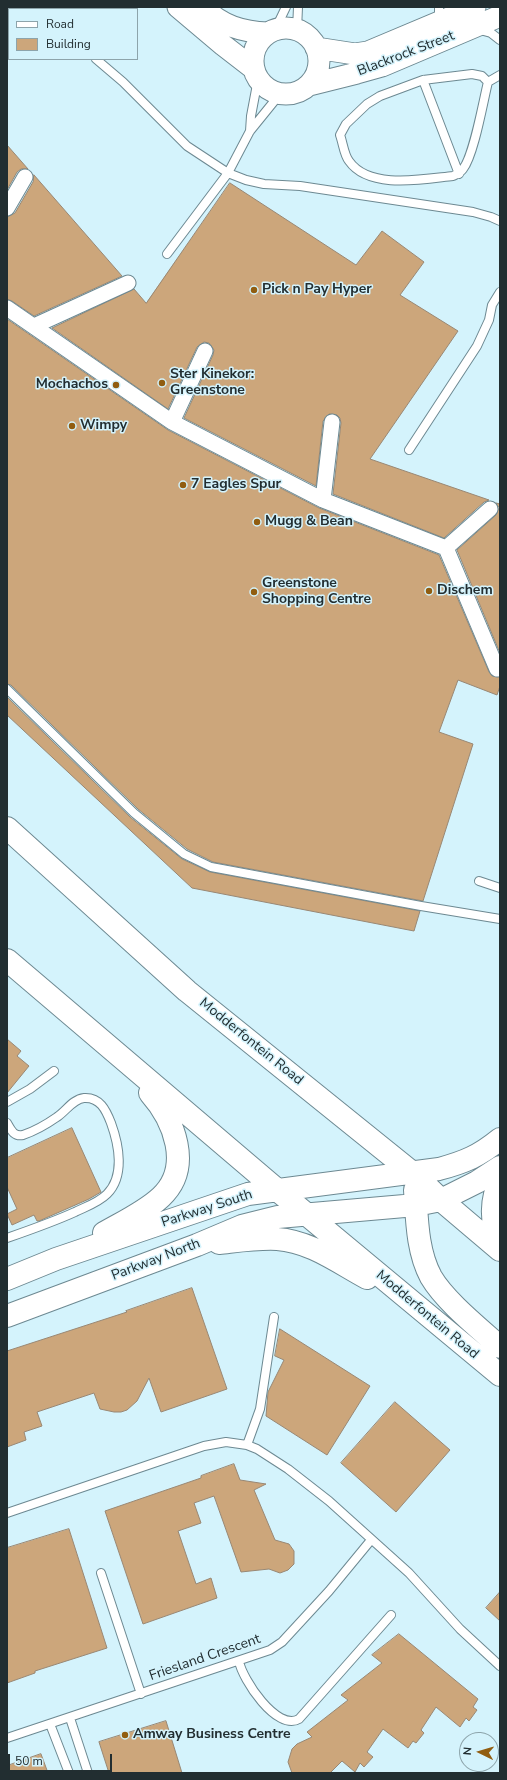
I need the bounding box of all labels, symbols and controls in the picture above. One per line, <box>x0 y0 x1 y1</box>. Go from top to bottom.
legend <box>8 8 138 60</box>
text: Road <box>46 16 74 32</box>
street label: Blackrock Street <box>355 28 457 80</box>
text: Building <box>46 36 91 52</box>
place label: Pick n Pay Hyper <box>262 282 372 298</box>
marker: Pick n Pay Hyper <box>249 285 259 295</box>
place label: Ster Kinekor: Greenstone <box>170 367 254 400</box>
place label: Mochachos <box>36 377 108 393</box>
marker: Ster Kinekor: Greenstone <box>157 378 167 388</box>
marker: Mochachos <box>111 380 121 390</box>
place label: Wimpy <box>80 418 127 434</box>
marker: Wimpy <box>67 421 77 431</box>
place label: 7 Eagles Spur <box>191 477 281 493</box>
marker: 7 Eagles Spur <box>178 480 188 490</box>
place label: Mugg & Bean <box>265 514 353 530</box>
marker: Mugg & Bean <box>252 517 262 527</box>
place label: Greenstone Shopping Centre <box>262 576 371 608</box>
place label: Dischem <box>437 583 493 599</box>
marker: Dischem <box>424 586 434 596</box>
marker: Greenstone Shopping Centre <box>249 587 259 597</box>
street label: Modderfontein Road <box>196 995 306 1089</box>
street label: Parkway South <box>159 1186 255 1232</box>
street label: Parkway North <box>109 1235 203 1285</box>
street label: Modderfontein Road <box>372 1267 482 1363</box>
street label: Friesland Crescent <box>147 1631 263 1685</box>
place label: Amway Business Centre <box>133 1727 291 1743</box>
marker: Amway Business Centre <box>120 1730 130 1740</box>
north arrow <box>459 1732 499 1772</box>
scale bar <box>10 1746 114 1772</box>
text: N <box>460 1746 475 1756</box>
text: 50 m <box>15 1753 43 1769</box>

